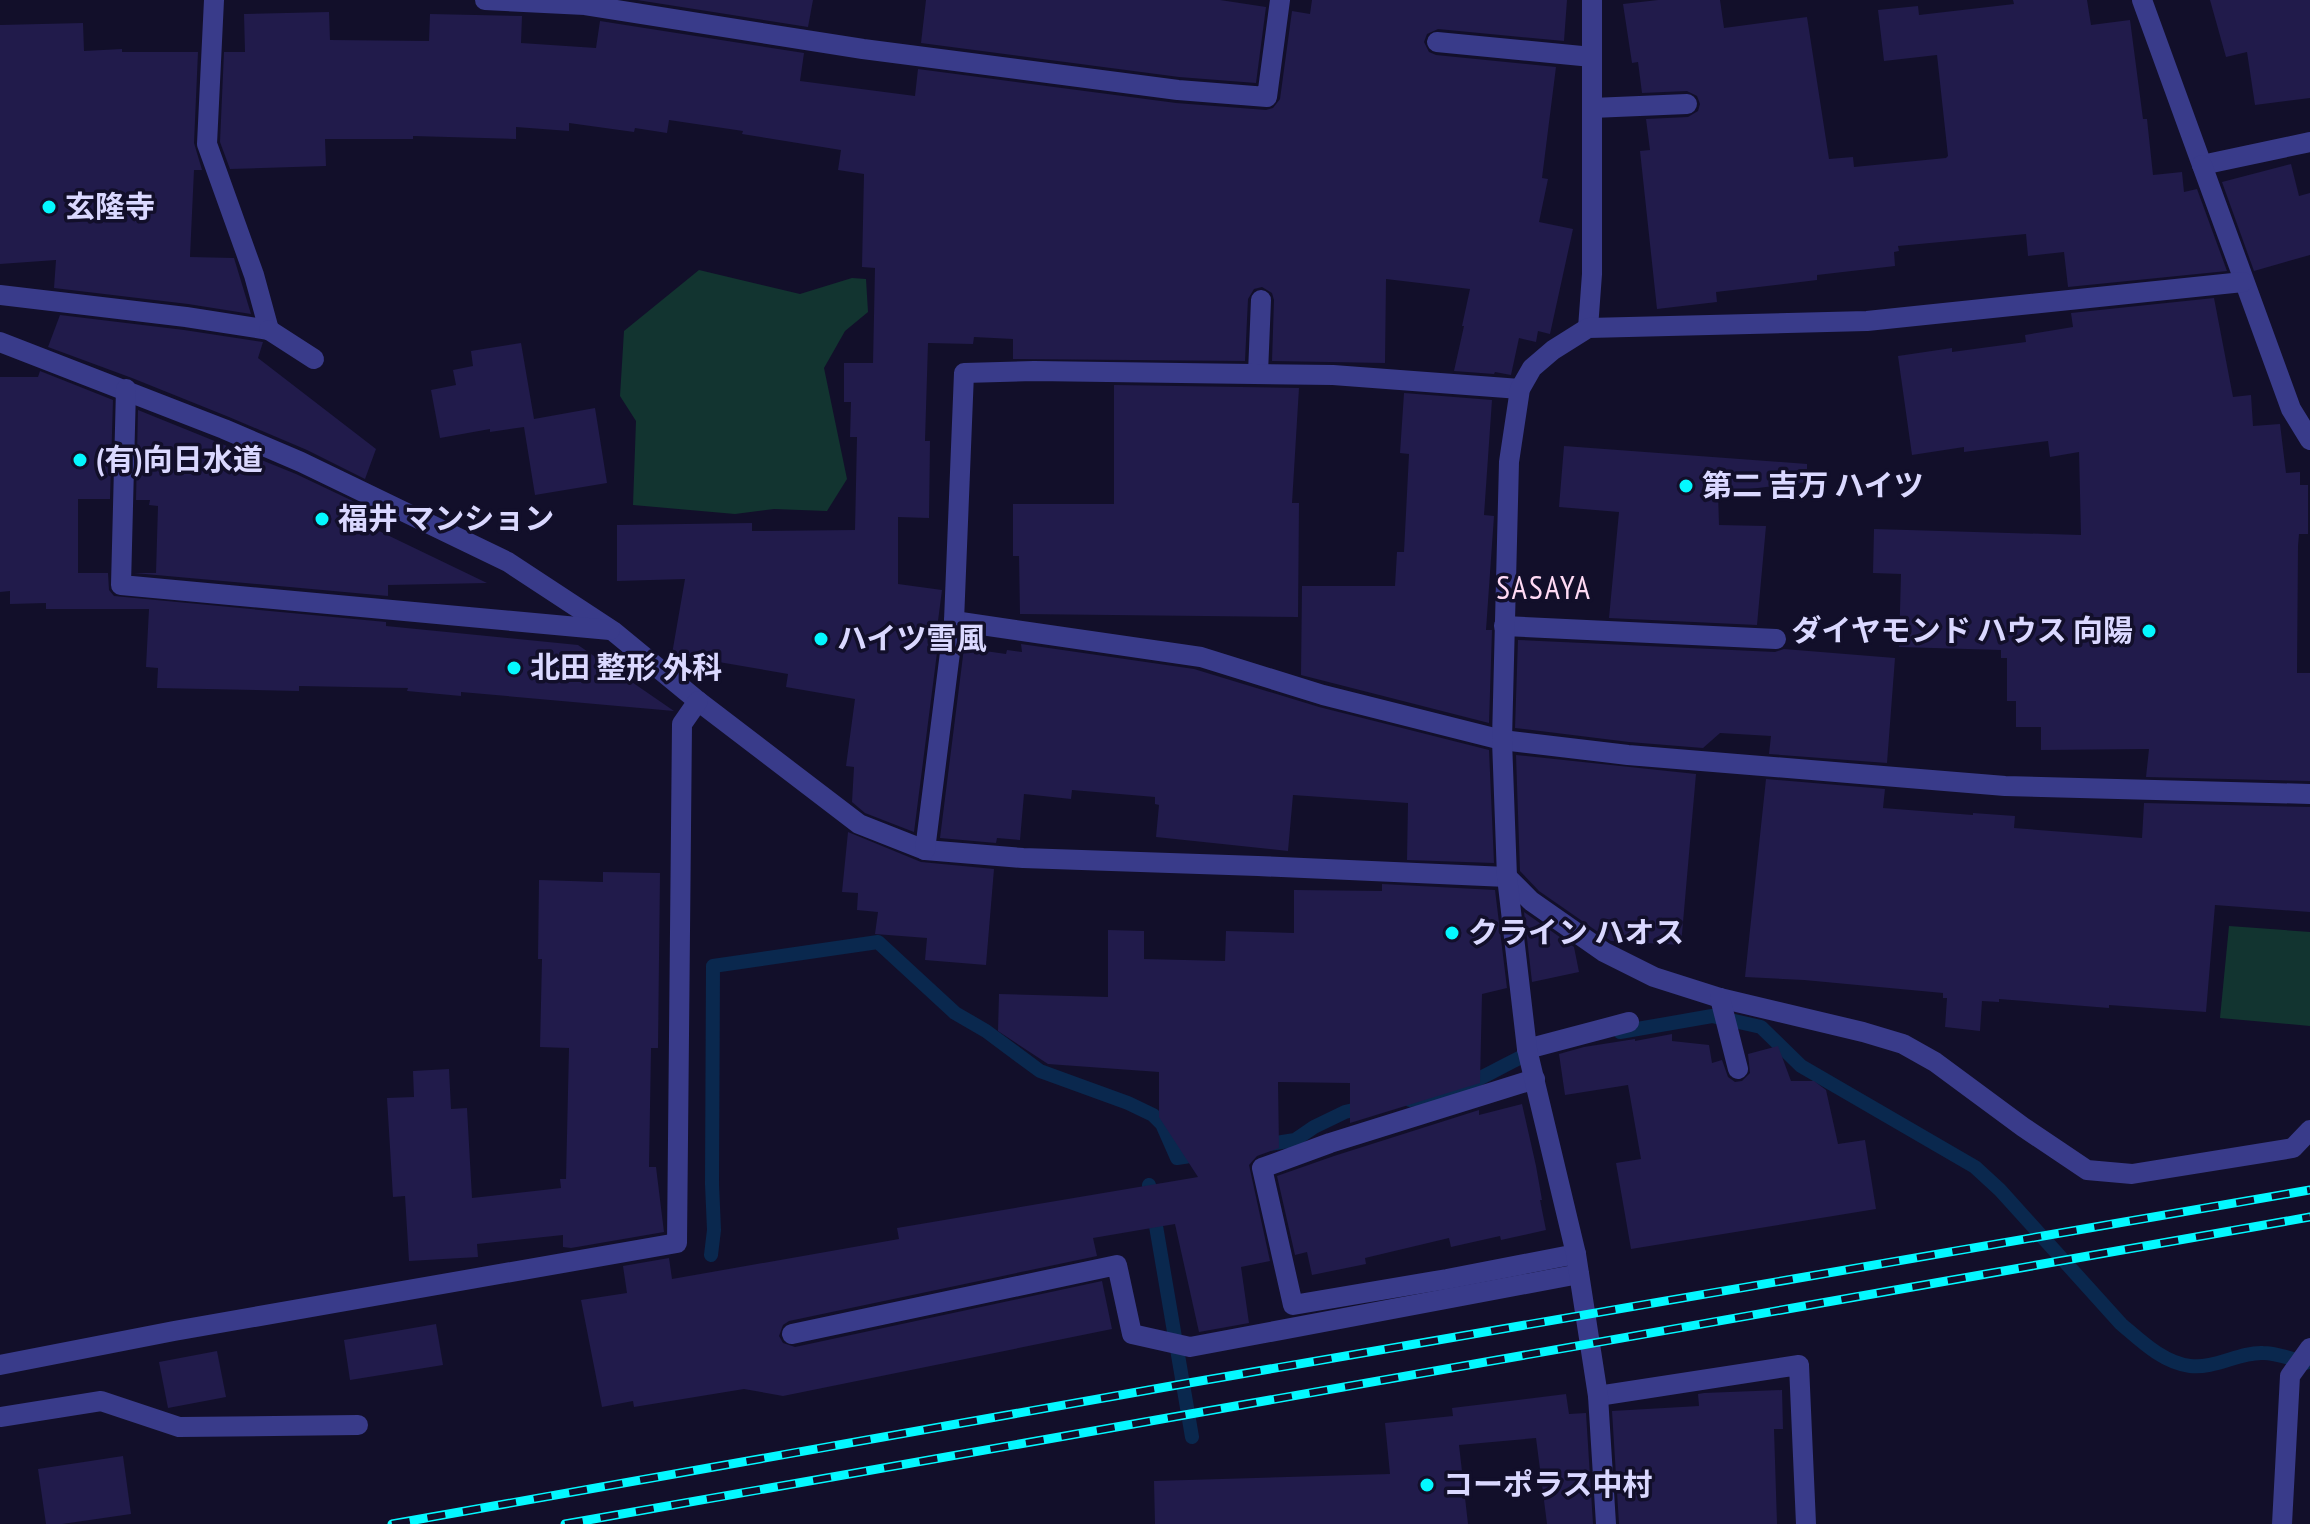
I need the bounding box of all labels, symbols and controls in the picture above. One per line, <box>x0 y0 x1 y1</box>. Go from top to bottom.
place label: 玄隆寺 <box>65 186 155 225</box>
marker: 玄隆寺 <box>40 198 58 216</box>
place label: (有)向日水道 <box>96 439 263 478</box>
marker: (有)向日水道 <box>71 451 89 469</box>
place label: 第二 吉万 ハイツ <box>1702 465 1924 504</box>
marker: 第二 吉万 ハイツ <box>1677 477 1695 495</box>
place label: 福井 マンション <box>338 498 554 537</box>
marker: 福井 マンション <box>313 510 331 528</box>
district label: SASAYA <box>1496 566 1592 608</box>
place label: ダイヤモンド ハウス 向陽 <box>1792 610 2133 649</box>
place label: ハイツ雪風 <box>837 618 986 657</box>
marker: ダイヤモンド ハウス 向陽 <box>2140 622 2158 640</box>
marker: ハイツ雪風 <box>812 630 830 648</box>
place label: 北田 整形 外科 <box>530 647 722 686</box>
marker: 北田 整形 外科 <box>505 659 523 677</box>
place label: クライン ハオス <box>1468 912 1684 951</box>
marker: クライン ハオス <box>1443 924 1461 942</box>
place label: コーポラス中村 <box>1443 1464 1652 1503</box>
marker: コーポラス中村 <box>1418 1476 1436 1494</box>

